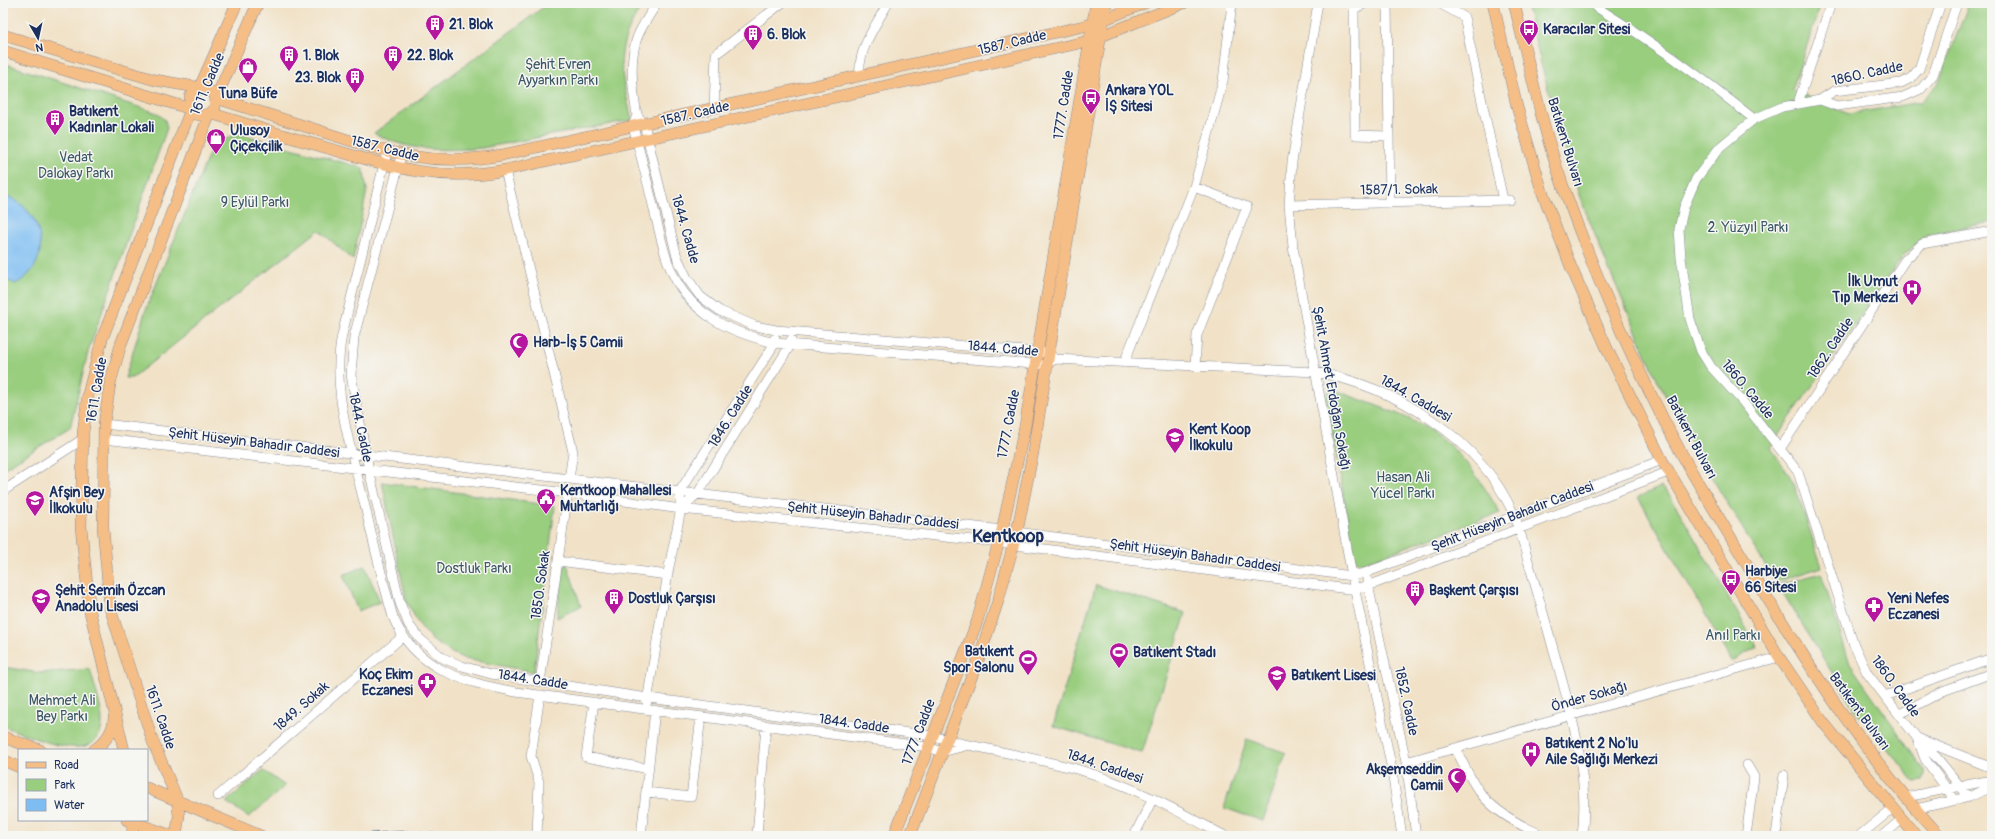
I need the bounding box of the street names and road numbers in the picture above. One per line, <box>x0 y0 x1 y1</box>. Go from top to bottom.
street label: 1587. Cadde <box>976 26 1048 59</box>
street label: 1611. Cadde <box>187 50 228 118</box>
street label: 1860. Cadde <box>1830 58 1904 89</box>
street label: 1777. Cadde <box>1050 69 1077 141</box>
street label: Batıkent Bulvarı <box>1544 96 1587 189</box>
street label: 1587. Cadde <box>659 97 731 130</box>
street label: 1587. Cadde <box>349 132 421 165</box>
street label: 1587/1. Sokak <box>1360 180 1438 199</box>
street label: 1844. Cadde <box>668 193 703 266</box>
street label: Şehit Ahmet Erdoğan Sokağı <box>1309 305 1354 471</box>
street label: 1862. Cadde <box>1804 314 1857 382</box>
street label: 1844. Cadde <box>967 337 1039 360</box>
street label: 1611. Cadde <box>82 356 111 424</box>
street label: 1860. Cadde <box>1718 356 1777 423</box>
street label: 1844. Caddesi <box>1377 371 1455 426</box>
street label: 1846. Cadde <box>704 382 756 451</box>
street label: 1777. Cadde <box>993 388 1024 460</box>
street label: 1844. Cadde <box>345 391 376 464</box>
street label: Batıkent Bulvarı <box>1662 393 1721 482</box>
street label: Şehit Hüseyin Bahadır Caddesi <box>167 424 341 462</box>
street label: Şehit Hüseyin Bahadır Caddesi <box>1429 477 1596 555</box>
street label: Şehit Hüseyin Bahadır Caddesi <box>786 498 960 533</box>
street label: Şehit Hüseyin Bahadır Caddesi <box>1108 535 1282 576</box>
street label: 1850. Sokak <box>527 549 554 621</box>
street label: 1860. Cadde <box>1867 652 1924 721</box>
street label: 1852. Cadde <box>1391 665 1422 737</box>
street label: 1844. Cadde <box>497 666 569 693</box>
street label: Batıkent Bulvarı <box>1826 669 1894 754</box>
street label: Önder Sokağı <box>1549 677 1629 715</box>
street label: 1849. Sokak <box>270 678 333 735</box>
street label: 1611. Cadde <box>142 683 179 751</box>
street label: 1777. Cadde <box>898 697 939 768</box>
street label: 1844. Cadde <box>818 710 890 737</box>
street label: 1844. Caddesi <box>1064 745 1146 788</box>

